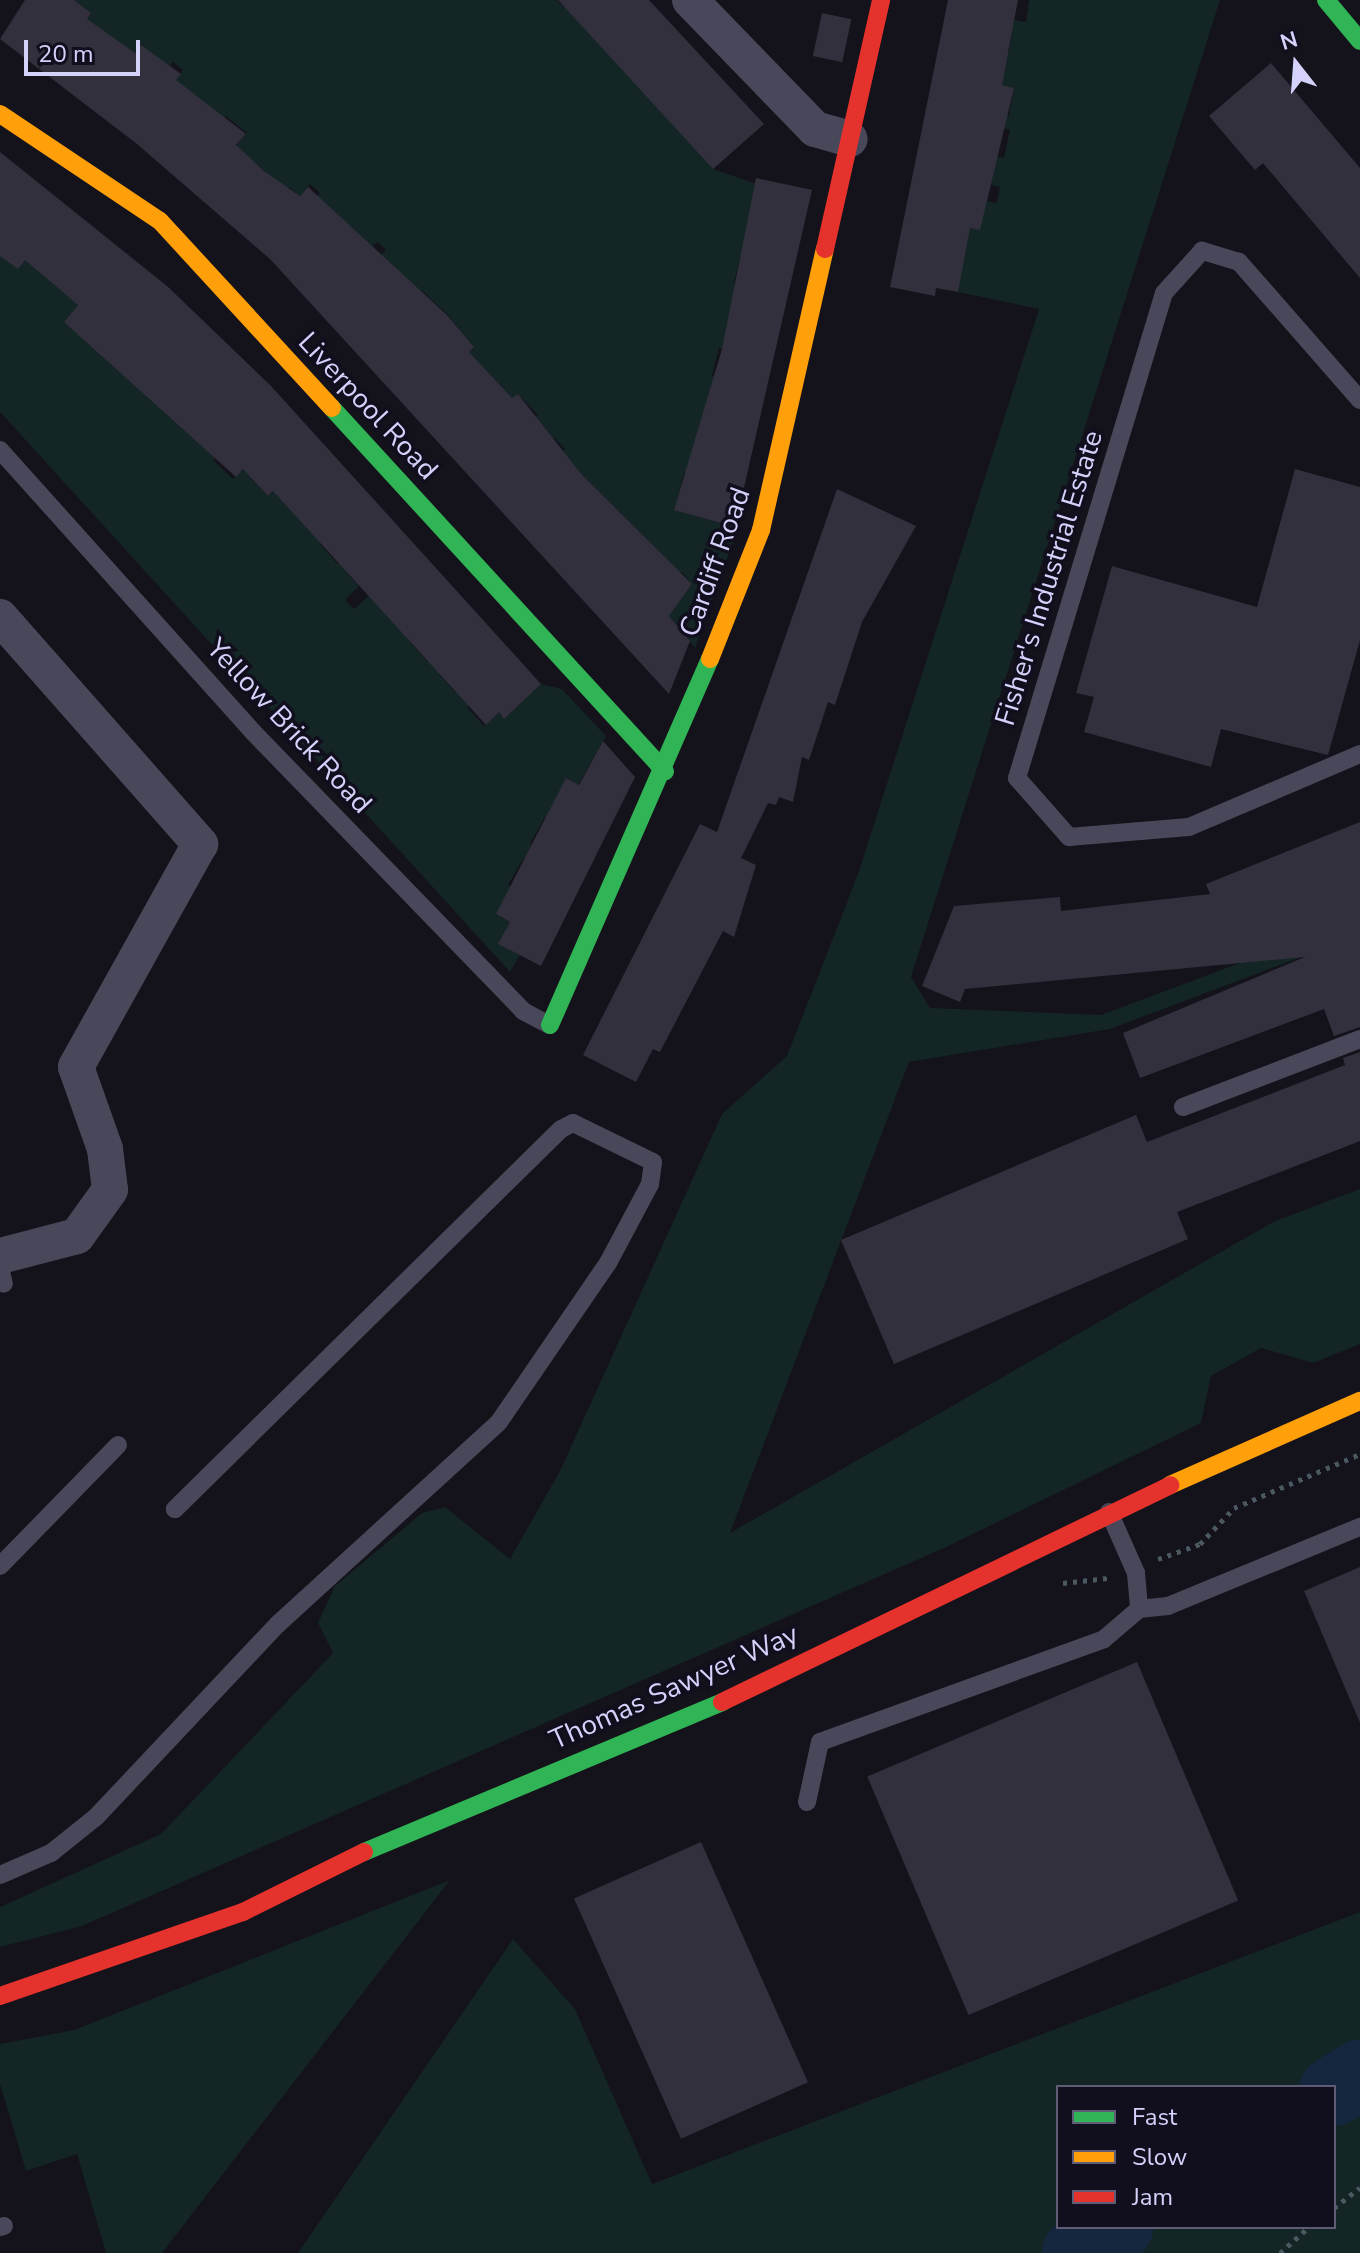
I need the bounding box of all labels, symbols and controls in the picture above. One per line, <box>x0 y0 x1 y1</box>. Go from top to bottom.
scale bar <box>28 24 144 74</box>
north arrow <box>1256 24 1336 104</box>
text: N <box>1277 24 1301 58</box>
text: 20 m <box>38 38 94 70</box>
street label: Liverpool Road <box>291 325 445 487</box>
street label: Fisher's Industrial Estate <box>988 426 1110 730</box>
street label: Cardiff Road <box>672 483 758 641</box>
street label: Yellow Brick Road <box>199 632 379 820</box>
street label: Thomas Sawyer Way <box>545 1617 803 1757</box>
legend <box>1056 2085 1336 2229</box>
text: Fast <box>1132 2101 1177 2133</box>
text: Slow <box>1132 2141 1187 2173</box>
text: Jam <box>1132 2181 1173 2213</box>

